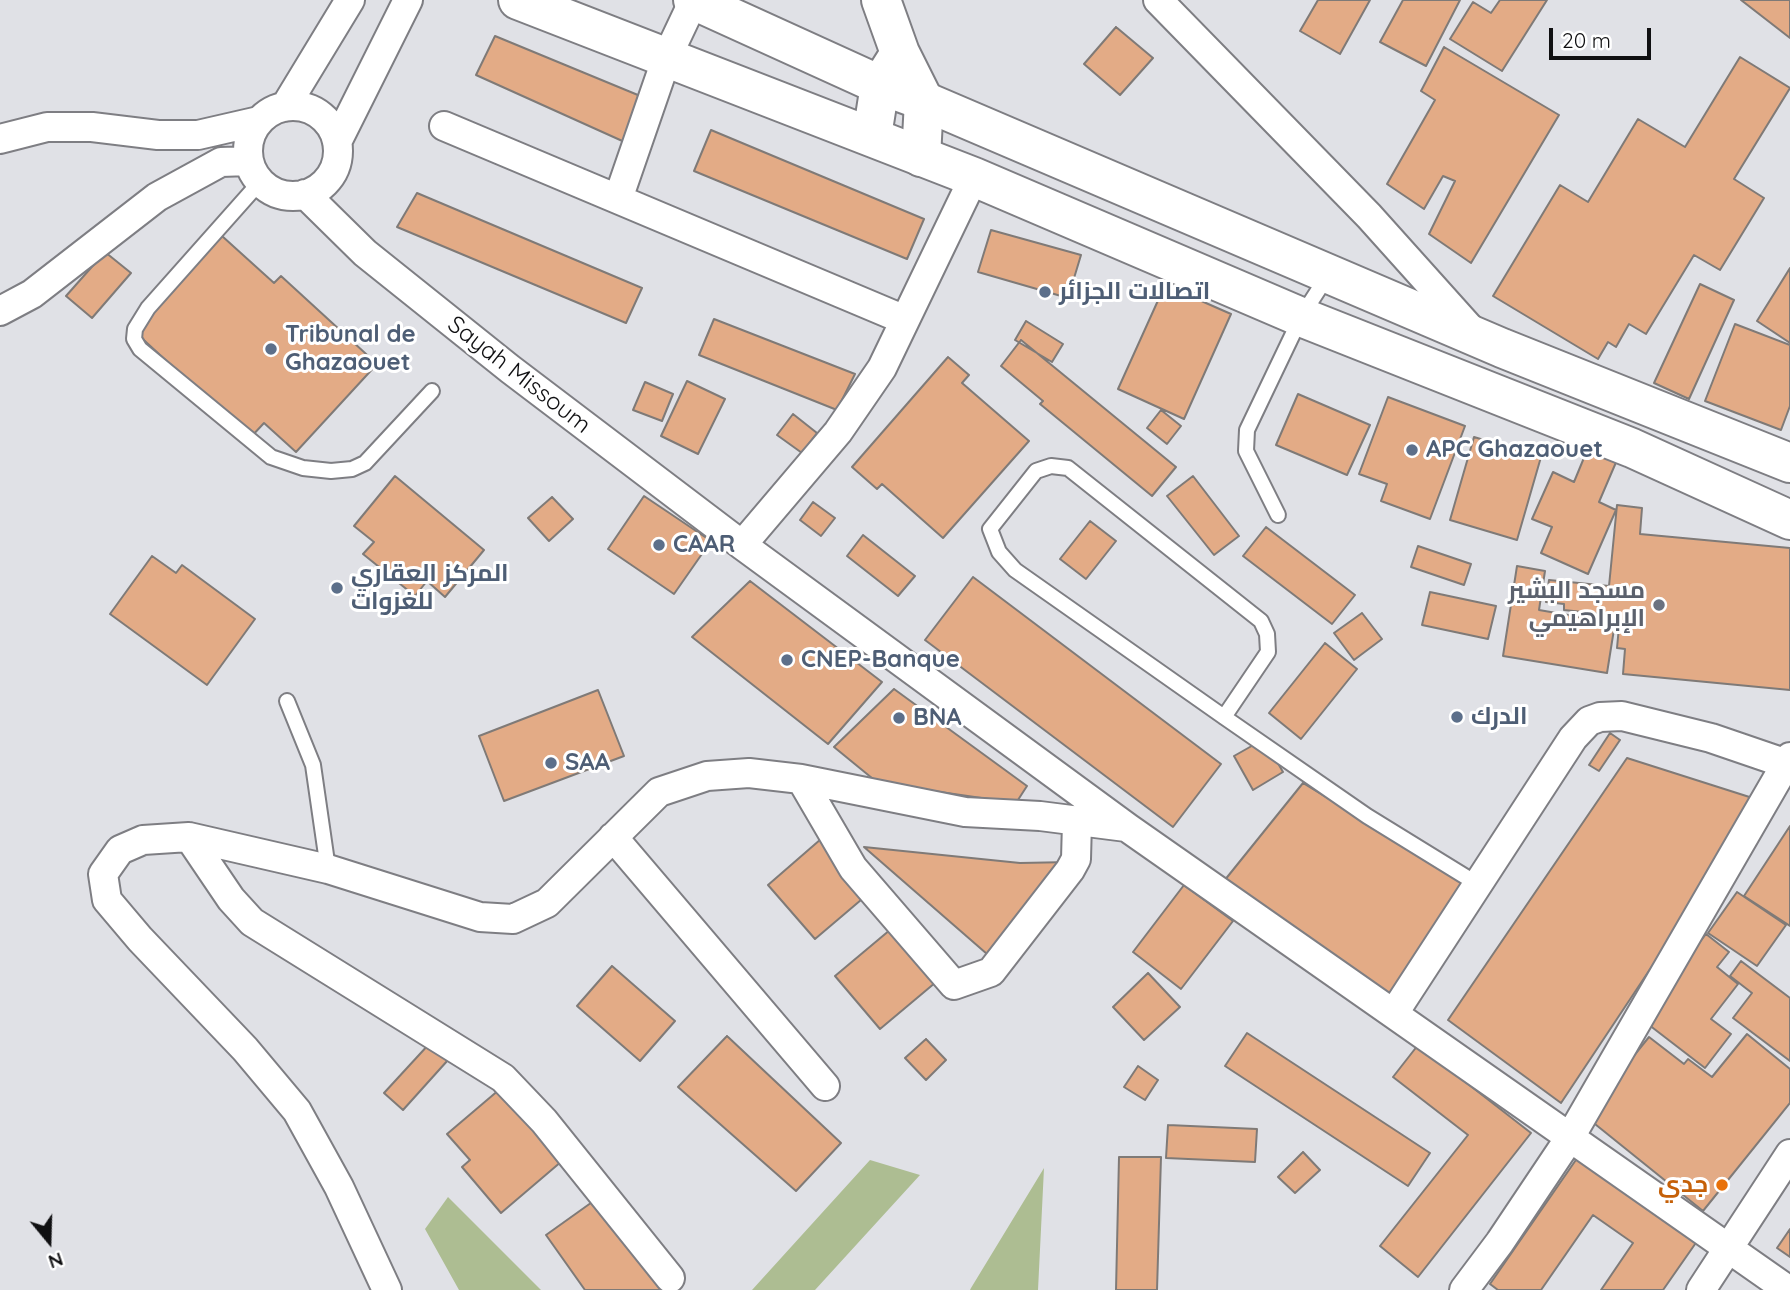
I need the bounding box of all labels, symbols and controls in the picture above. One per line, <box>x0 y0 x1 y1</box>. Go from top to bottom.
scale bar <box>1552 14 1654 58</box>
text: 20 m <box>1562 27 1611 53</box>
place label: اتصالات الجزائر <box>1059 278 1210 306</box>
marker: اتصالات الجزائر <box>1037 284 1053 300</box>
street label: Sayah Missoum <box>442 310 596 440</box>
place label: Tribunal de Ghazaouet <box>285 321 416 377</box>
marker: Tribunal de Ghazaouet <box>263 341 279 357</box>
place label: APC Ghazaouet <box>1426 436 1603 464</box>
marker: APC Ghazaouet <box>1404 442 1420 458</box>
place label: CAAR <box>673 531 735 559</box>
marker: CAAR <box>651 537 667 553</box>
place label: المركز العقاري للغزوات <box>351 560 509 616</box>
place label: مسجد البشير الإبراهيمي <box>1508 577 1645 633</box>
marker: المركز العقاري للغزوات <box>329 580 345 596</box>
marker: مسجد البشير الإبراهيمي <box>1651 597 1667 613</box>
place label: CNEP-Banque <box>801 646 960 674</box>
marker: CNEP-Banque <box>779 652 795 668</box>
place label: الدرك <box>1471 703 1527 731</box>
place label: BNA <box>913 704 962 732</box>
marker: الدرك <box>1449 709 1465 725</box>
marker: BNA <box>891 710 907 726</box>
place label: SAA <box>565 749 610 777</box>
marker: SAA <box>543 755 559 771</box>
place label: جدي <box>1658 1171 1708 1199</box>
marker: جدي <box>1714 1177 1730 1193</box>
north arrow <box>14 1206 84 1276</box>
text: N <box>45 1247 66 1274</box>

